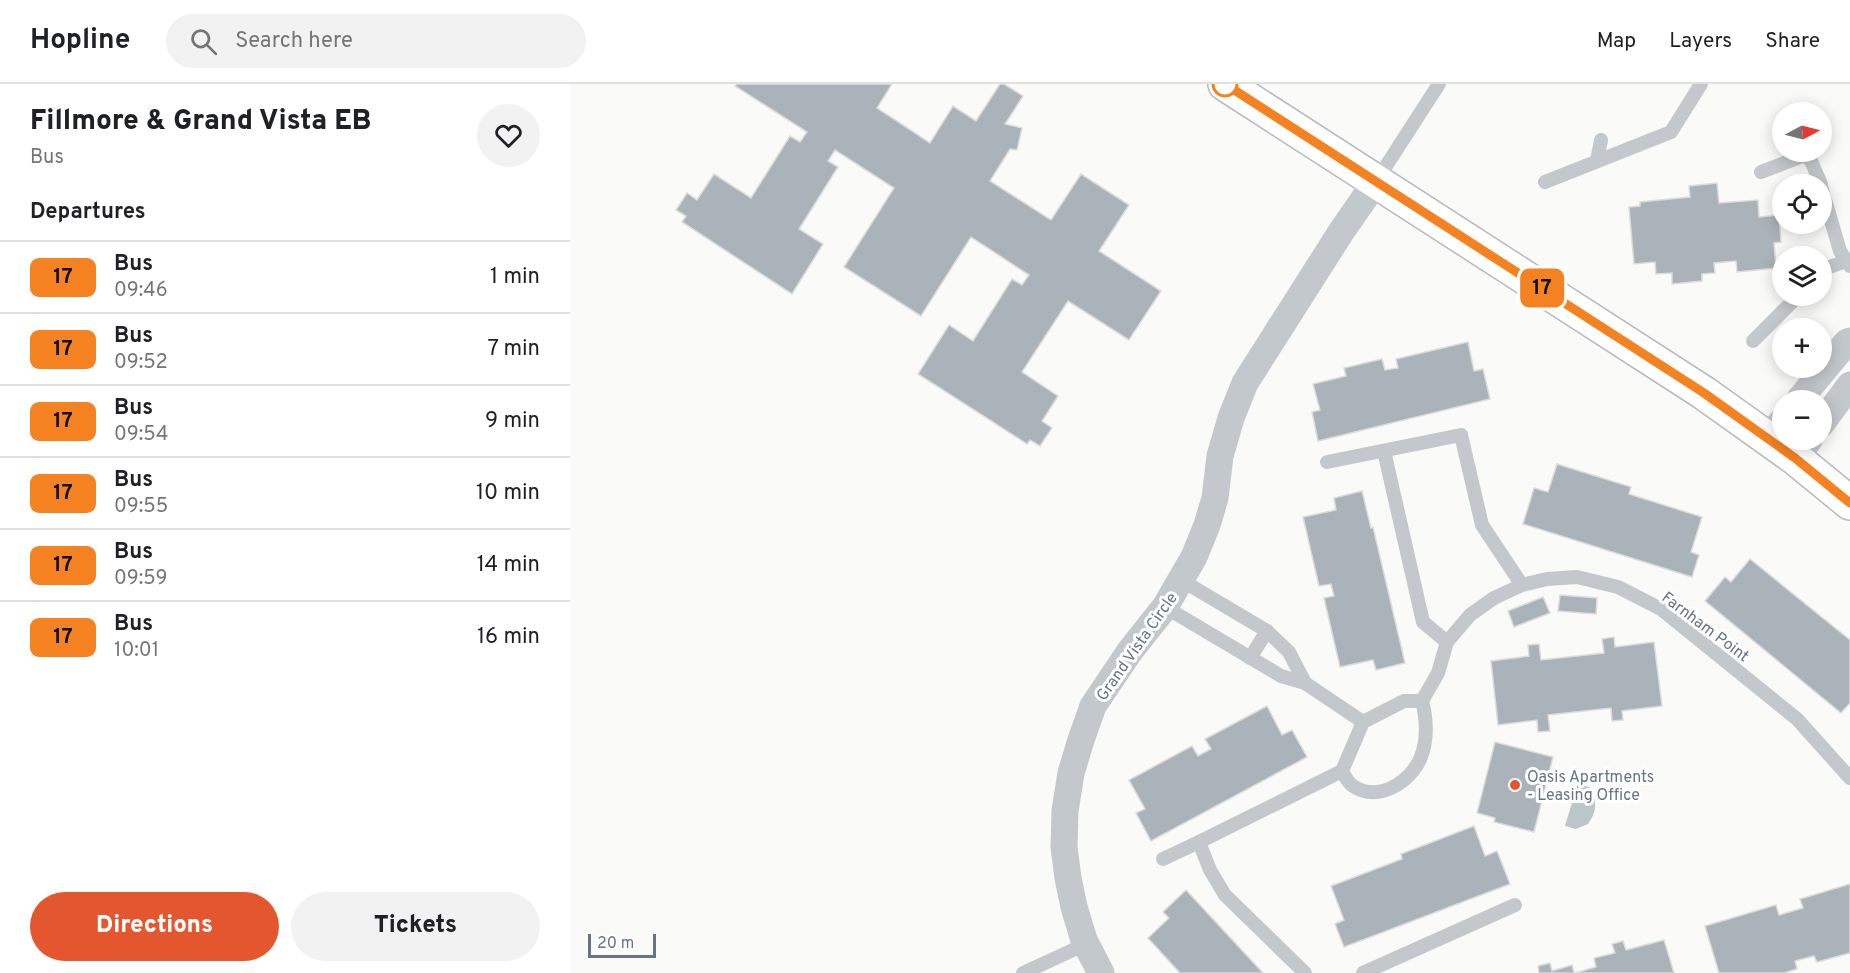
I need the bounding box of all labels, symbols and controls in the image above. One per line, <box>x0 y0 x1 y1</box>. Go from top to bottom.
search box <box>166 14 586 68</box>
text: Hopline <box>30 23 130 59</box>
icon: search <box>187 25 220 58</box>
text: Search here <box>235 28 353 55</box>
text: Map <box>1597 28 1636 55</box>
text: Layers <box>1669 28 1732 55</box>
text: Share <box>1765 28 1820 55</box>
unlabelled marker <box>1212 71 1238 97</box>
north arrow <box>1772 102 1832 162</box>
map controls <box>1772 102 1832 450</box>
text: Fillmore & Grand Vista EB <box>30 104 372 140</box>
button: heart <box>477 104 540 167</box>
text: Bus <box>30 145 64 171</box>
button: locate <box>1772 174 1832 234</box>
text: Departures <box>30 199 146 226</box>
button: layers <box>1772 246 1832 306</box>
text: Bus <box>114 251 153 278</box>
text: 17 <box>53 264 73 291</box>
text: 1 min <box>490 264 540 291</box>
line badge: 17 <box>1515 268 1569 308</box>
text: 17 <box>1532 275 1552 302</box>
text: 09:46 <box>114 278 168 304</box>
button: + <box>1772 318 1832 378</box>
text: Bus <box>114 323 153 350</box>
text: 17 <box>53 336 73 363</box>
text: 7 min <box>488 336 540 363</box>
text: 09:52 <box>114 350 168 376</box>
button: − <box>1772 390 1832 450</box>
text: Bus <box>114 395 153 422</box>
text: 17 <box>53 408 73 435</box>
text: 9 min <box>485 408 540 435</box>
text: 09:54 <box>114 422 169 448</box>
text: Bus <box>114 467 153 494</box>
text: 17 <box>53 480 73 507</box>
text: 10 min <box>476 480 540 507</box>
text: 09:55 <box>114 494 168 520</box>
text: Bus <box>114 539 153 566</box>
text: 17 <box>53 552 73 579</box>
text: 14 min <box>477 552 540 579</box>
text: 09:59 <box>114 566 167 592</box>
street label: Farnham Point <box>1657 588 1753 667</box>
street label: Grand Vista Circle <box>1093 589 1182 705</box>
text: Bus <box>114 611 153 638</box>
text: 17 <box>53 624 73 651</box>
text: 16 min <box>477 624 540 651</box>
text: 10:01 <box>114 638 159 664</box>
place label: Oasis Apartments - Leasing Office <box>1527 768 1654 806</box>
marker: Oasis Apartments - Leasing Office <box>1508 778 1522 792</box>
button: Directions <box>30 892 279 961</box>
button: Tickets <box>291 892 540 961</box>
scale bar <box>588 931 656 958</box>
text: 20 m <box>597 934 634 954</box>

